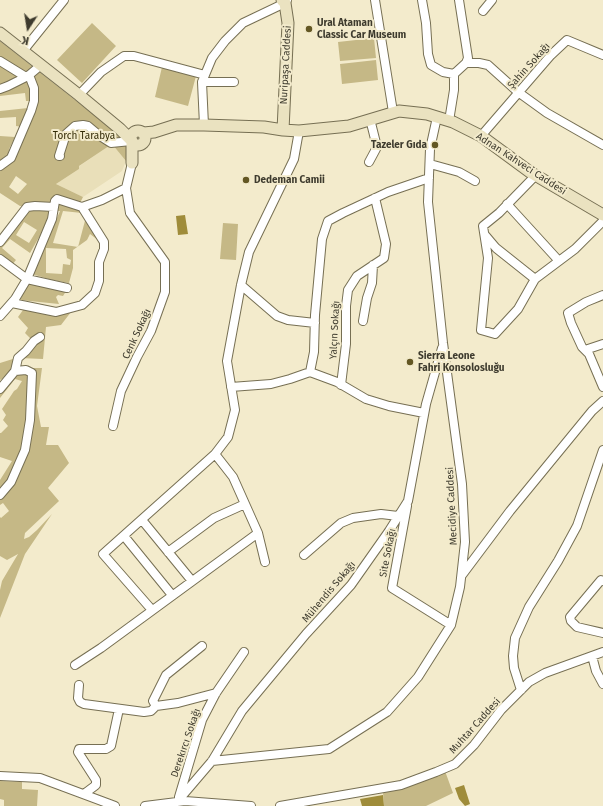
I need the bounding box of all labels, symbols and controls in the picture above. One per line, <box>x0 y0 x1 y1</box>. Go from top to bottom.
north arrow <box>8 8 48 48</box>
place label: Ural Ataman Classic Car Museum <box>317 17 406 40</box>
marker: Ural Ataman Classic Car Museum <box>304 24 314 34</box>
street label: Nuripaşa Caddesi <box>278 25 294 105</box>
text: K <box>21 33 30 47</box>
street label: Şahin Sokağı <box>505 41 553 91</box>
park label: Torch Tarabya <box>53 130 115 142</box>
street label: Adnan Kahveci Caddesi <box>474 130 568 198</box>
place label: Tazeler Gıda <box>371 139 427 151</box>
marker: Tazeler Gıda <box>430 140 440 150</box>
place label: Dedeman Camii <box>254 174 325 186</box>
marker: Dedeman Camii <box>241 175 251 185</box>
street label: Yalçın Sokağı <box>327 300 343 360</box>
street label: Cenk Sokağı <box>120 307 154 361</box>
place label: Sierra Leone Fahri Konsolosluğu <box>418 350 505 374</box>
marker: Sierra Leone Fahri Konsolosluğu <box>405 357 415 367</box>
street label: Mecidiye Caddesi <box>444 467 460 545</box>
street label: Site Sokağı <box>377 528 399 578</box>
street label: Mühendis Sokağı <box>300 559 358 625</box>
street label: Muhtar Caddesi <box>447 696 503 756</box>
street label: Derekırcı Sokağı <box>169 707 203 779</box>

